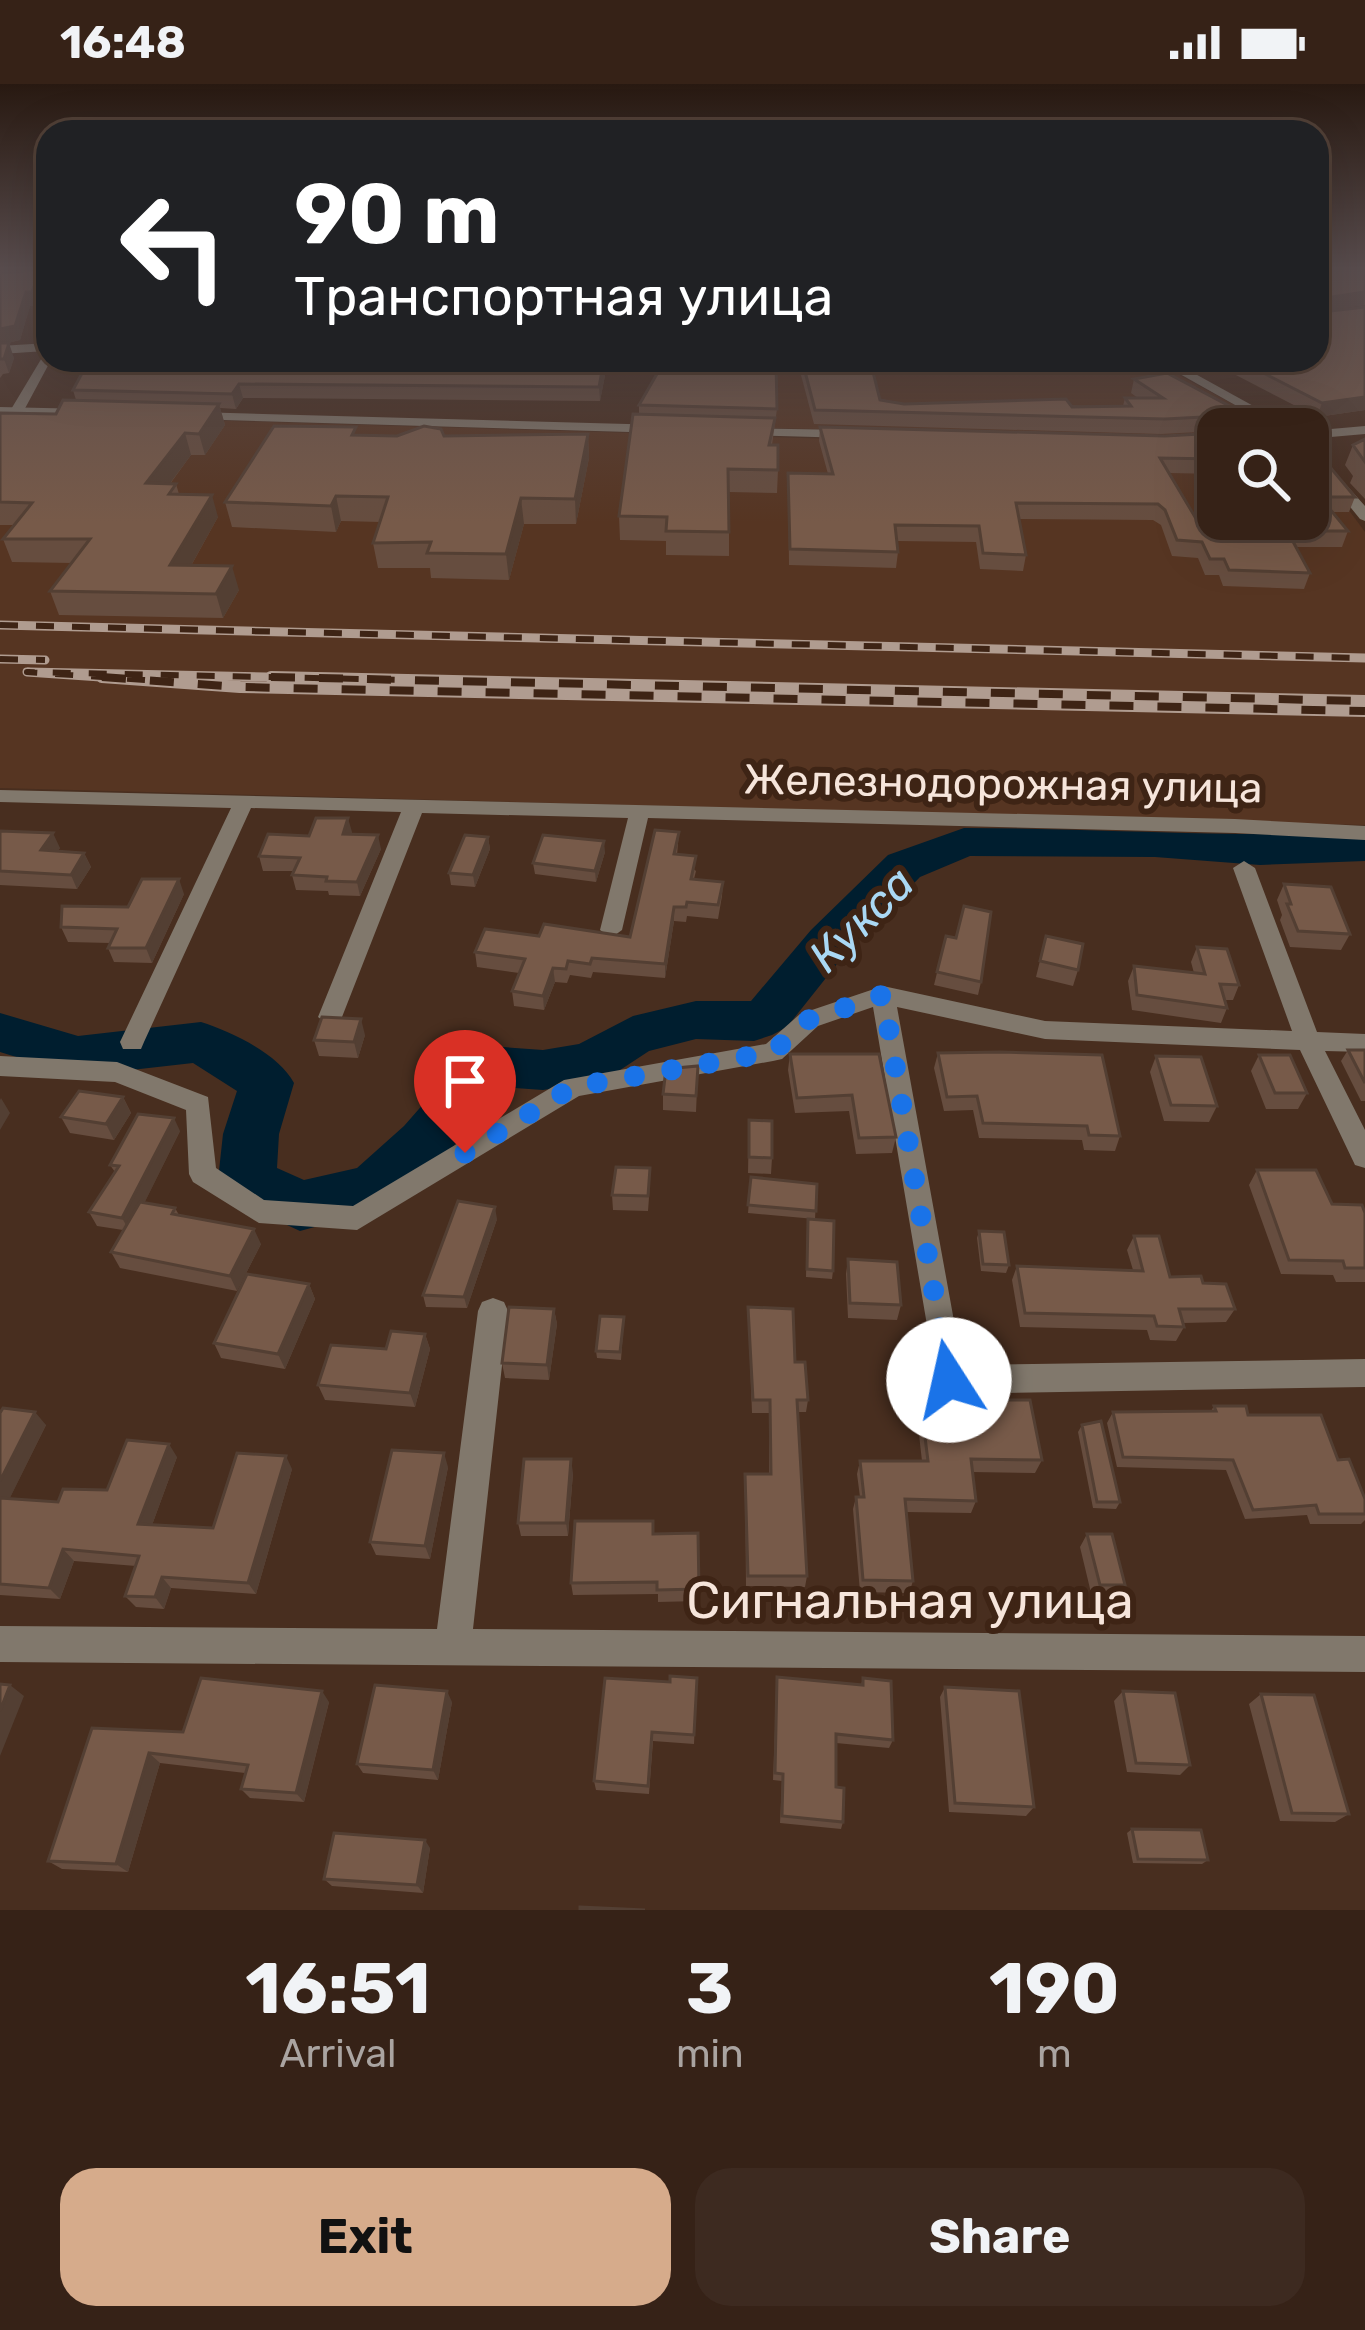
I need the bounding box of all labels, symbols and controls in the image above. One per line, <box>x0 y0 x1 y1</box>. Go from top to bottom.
text: 16:48 <box>60 16 186 69</box>
text: 90 m <box>294 164 500 264</box>
icon: left <box>96 168 252 324</box>
text: Транспортная улица <box>294 265 833 329</box>
map controls <box>1197 408 1329 540</box>
button: search <box>1197 408 1329 540</box>
street label: Железнодорожная улица <box>743 754 1263 814</box>
water label: Кукса <box>798 856 925 983</box>
pin <box>414 1030 516 1153</box>
icon: arrive <box>432 1048 498 1114</box>
position arrow <box>886 1317 1012 1443</box>
street label: Сигнальная улица <box>686 1570 1134 1631</box>
text: 16:51 <box>245 1946 431 2031</box>
text: 3 <box>686 1946 734 2031</box>
text: 190 <box>989 1946 1120 2031</box>
text: Arrival <box>279 2031 396 2077</box>
text: min <box>676 2031 744 2077</box>
text: m <box>1037 2031 1072 2077</box>
button: Exit <box>60 2168 671 2306</box>
button: Share <box>695 2168 1305 2306</box>

